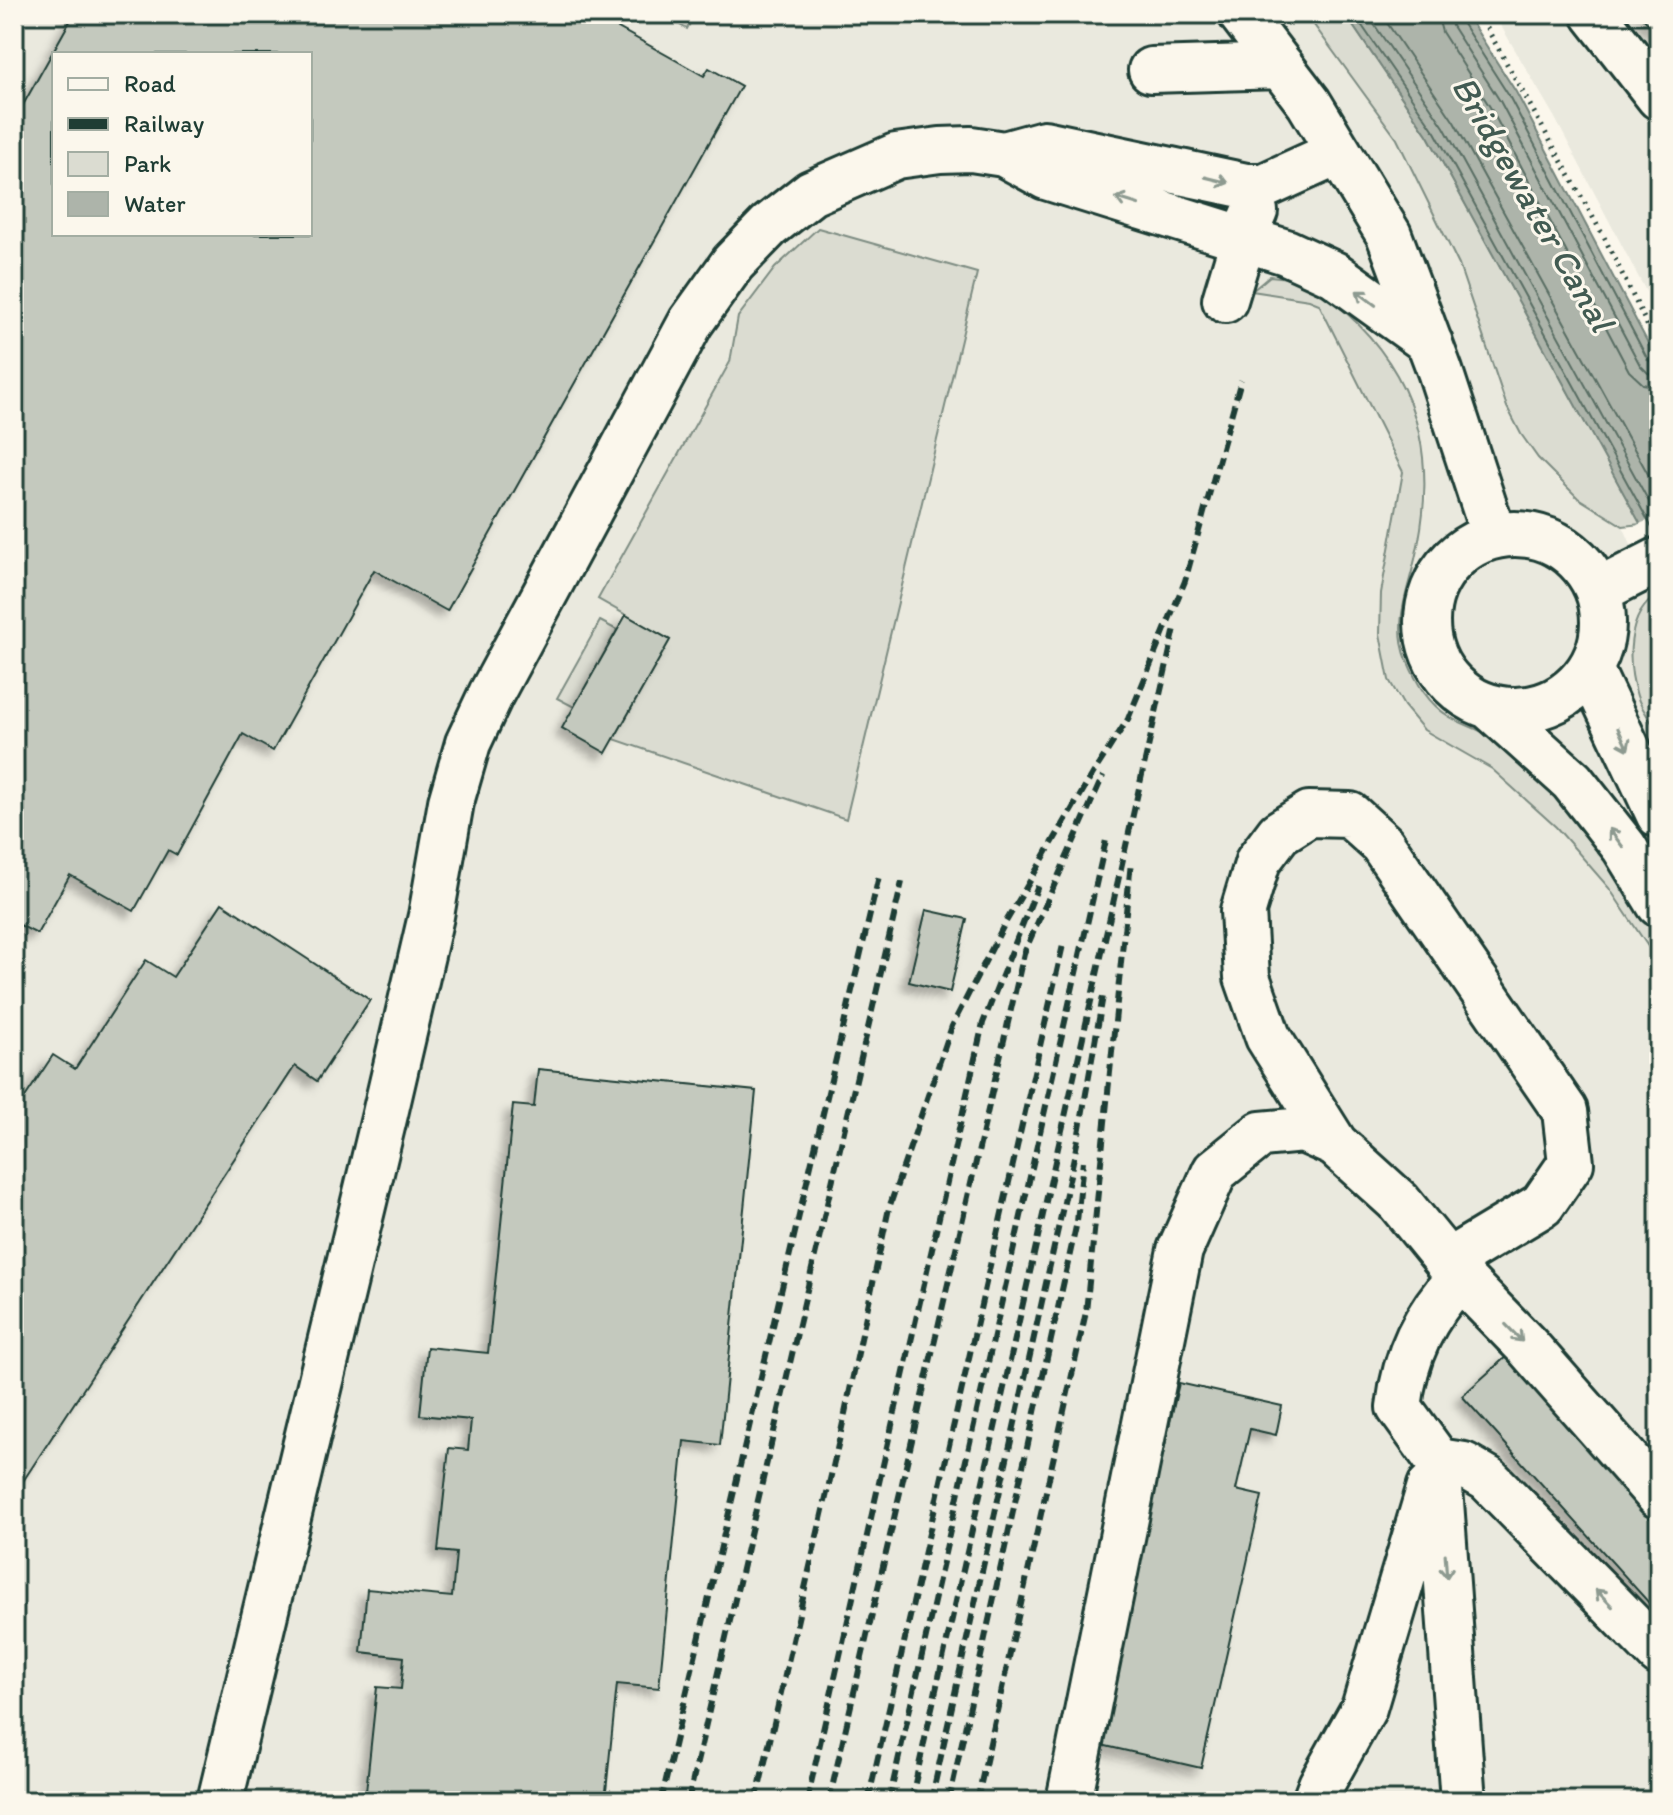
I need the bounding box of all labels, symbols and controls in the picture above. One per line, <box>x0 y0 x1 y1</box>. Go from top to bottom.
legend <box>52 52 312 236</box>
water label: Bridgewater Canal <box>1443 68 1626 341</box>
text: Road <box>124 69 176 98</box>
text: Railway <box>124 109 205 138</box>
text: Park <box>124 149 171 178</box>
one-way arrow <box>1203 174 1229 189</box>
text: Water <box>124 189 186 218</box>
one-way arrow <box>1114 193 1140 208</box>
one-way arrow <box>1356 289 1378 306</box>
one-way arrow <box>1616 727 1631 751</box>
one-way arrow <box>1608 828 1625 849</box>
one-way arrow <box>1505 1323 1524 1343</box>
one-way arrow <box>1439 1552 1454 1579</box>
one-way arrow <box>1594 1588 1613 1608</box>

